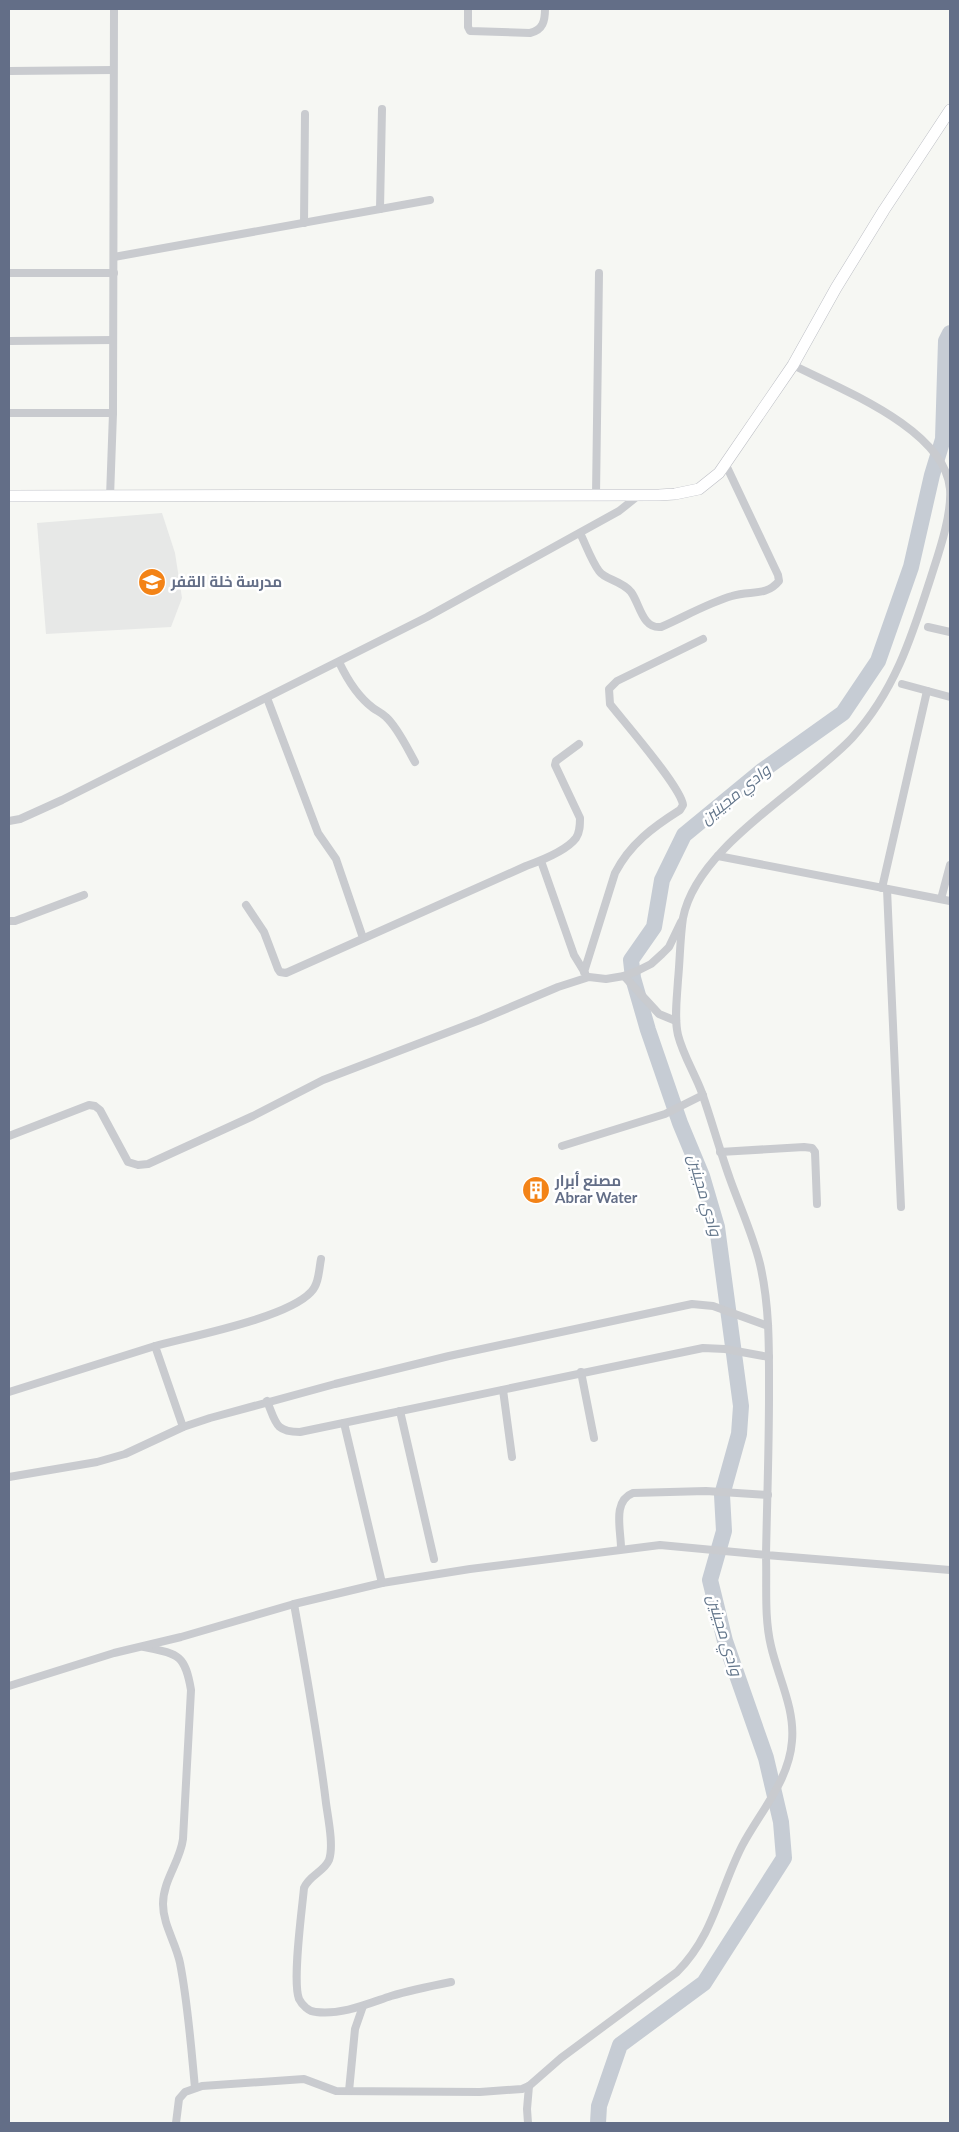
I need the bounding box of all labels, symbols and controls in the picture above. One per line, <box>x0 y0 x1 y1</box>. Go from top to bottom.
school or university icon: مدرسة خلة القفر <box>137 567 167 597</box>
place label: مدرسة خلة القفر <box>170 572 282 591</box>
water label: وادي مجينين <box>696 759 777 831</box>
water label: وادي مجينين <box>681 1152 727 1240</box>
place label: مصنع أبرار Abrar Water <box>554 1171 638 1206</box>
building icon: مصنع أبرار Abrar Water <box>521 1175 551 1205</box>
water label: وادي مجينين <box>700 1592 747 1680</box>

